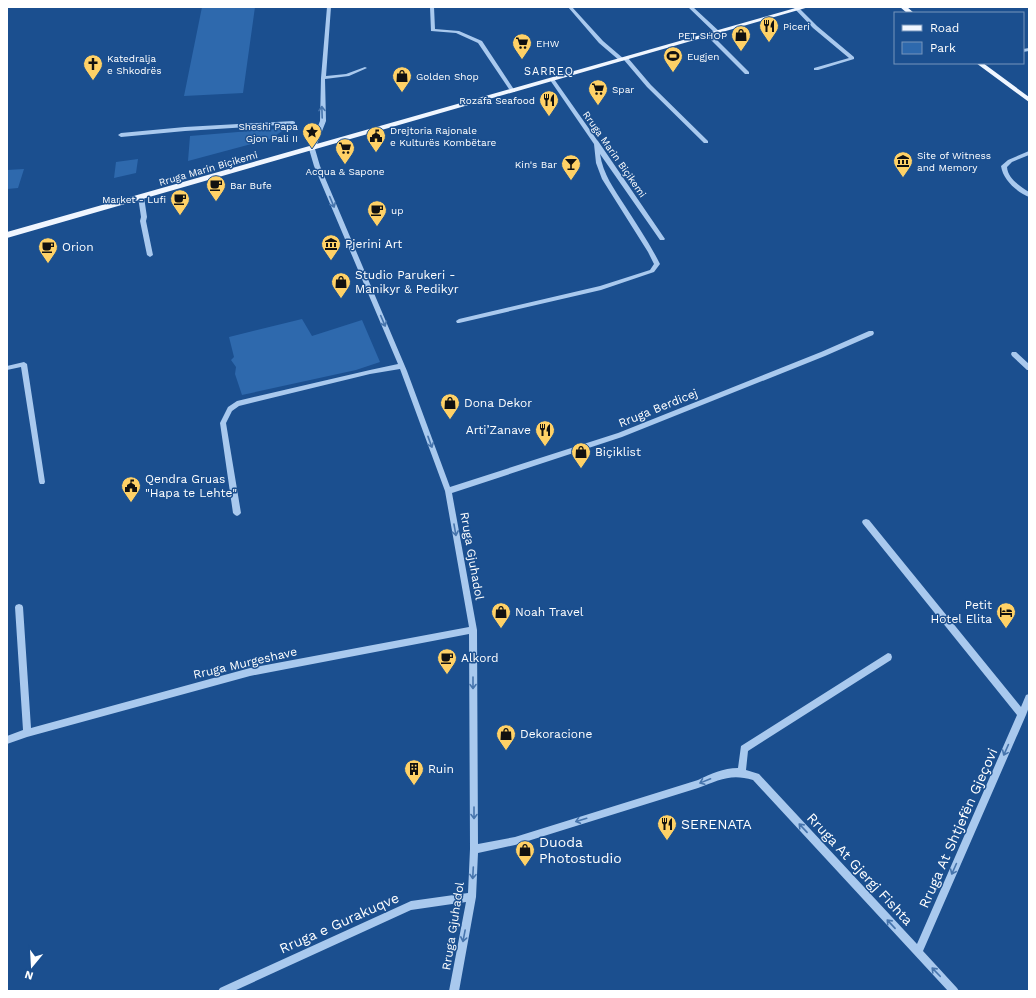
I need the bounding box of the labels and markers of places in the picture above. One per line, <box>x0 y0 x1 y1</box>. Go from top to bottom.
restaurant icon: Piceri <box>758 15 780 43</box>
place label: Piceri <box>783 21 810 32</box>
shop icon: PET SHOP <box>730 24 752 52</box>
place label: PET SHOP <box>678 30 727 41</box>
supermarket icon: EHW <box>511 32 533 60</box>
place label: EHW <box>536 38 560 49</box>
sports icon: Eugjen <box>662 45 684 73</box>
place label: Eugjen <box>687 51 719 62</box>
church icon: Katedralja e Shkodrës <box>82 53 104 81</box>
place label: Katedralja e Shkodrës <box>107 53 162 76</box>
shop icon: Golden Shop <box>391 65 413 93</box>
place label: Golden Shop <box>416 71 479 82</box>
supermarket icon: Spar <box>587 78 609 106</box>
place label: Spar <box>612 84 634 95</box>
restaurant icon: Rozafa Seafood <box>538 89 560 117</box>
place label: Rozafa Seafood <box>459 95 535 106</box>
place label: Sheshi Papa Gjon Pali II <box>238 121 298 144</box>
place icon: Sheshi Papa Gjon Pali II <box>301 121 323 149</box>
public building icon: Drejtoria Rajonale e Kulturës Kombëtare <box>365 125 387 153</box>
place label: Drejtoria Rajonale e Kulturës Kombëtare <box>390 125 497 148</box>
supermarket icon: Acqua & Sapone <box>334 137 356 165</box>
museum icon: Site of Witness and Memory <box>892 150 914 178</box>
place label: Site of Witness and Memory <box>917 150 991 173</box>
bar icon: Kin's Bar <box>560 153 582 181</box>
place label: Kin's Bar <box>515 159 557 170</box>
place label: Acqua & Sapone <box>305 166 385 177</box>
cafe icon: Bar Bufe <box>205 174 227 202</box>
place label: Bar Bufe <box>230 180 272 191</box>
cafe icon: Market - Lufi <box>169 188 191 216</box>
place label: Market - Lufi <box>102 194 166 205</box>
cafe icon: up <box>366 199 388 227</box>
place label: up <box>391 205 403 216</box>
museum icon: Pjerini Art <box>320 233 342 261</box>
cafe icon: Orion <box>37 236 59 264</box>
place label: Pjerini Art <box>345 237 402 251</box>
place label: Orion <box>62 240 94 254</box>
place label: Studio Parukeri - Manikyr & Pedikyr <box>355 268 459 296</box>
shop icon: Studio Parukeri - Manikyr & Pedikyr <box>330 271 352 299</box>
shop icon: Dona Dekor <box>439 392 461 420</box>
place label: Dona Dekor <box>464 396 532 410</box>
restaurant icon: Arti’Zanave <box>534 419 556 447</box>
place label: Arti’Zanave <box>466 423 531 437</box>
shop icon: Biçiklist <box>570 441 592 469</box>
place label: Biçiklist <box>595 445 641 459</box>
place label: Qendra Gruas "Hapa te Lehte" <box>145 472 237 500</box>
public building icon: Qendra Gruas "Hapa te Lehte" <box>120 475 142 503</box>
place label: Petit Hotel Elita <box>931 598 992 626</box>
shop icon: Noah Travel <box>490 601 512 629</box>
hotel icon: Petit Hotel Elita <box>995 601 1017 629</box>
place label: Noah Travel <box>515 605 584 619</box>
cafe icon: Alkord <box>436 647 458 675</box>
place label: Alkord <box>461 651 499 665</box>
shop icon: Dekoracione <box>495 723 517 751</box>
place label: Dekoracione <box>520 727 592 741</box>
building icon: Ruin <box>403 758 425 786</box>
place label: Ruin <box>428 762 454 776</box>
restaurant icon: SERENATA <box>656 813 678 841</box>
place label: SERENATA <box>681 816 752 832</box>
place label: Duoda Photostudio <box>539 834 622 866</box>
shop icon: Duoda Photostudio <box>514 839 536 867</box>

